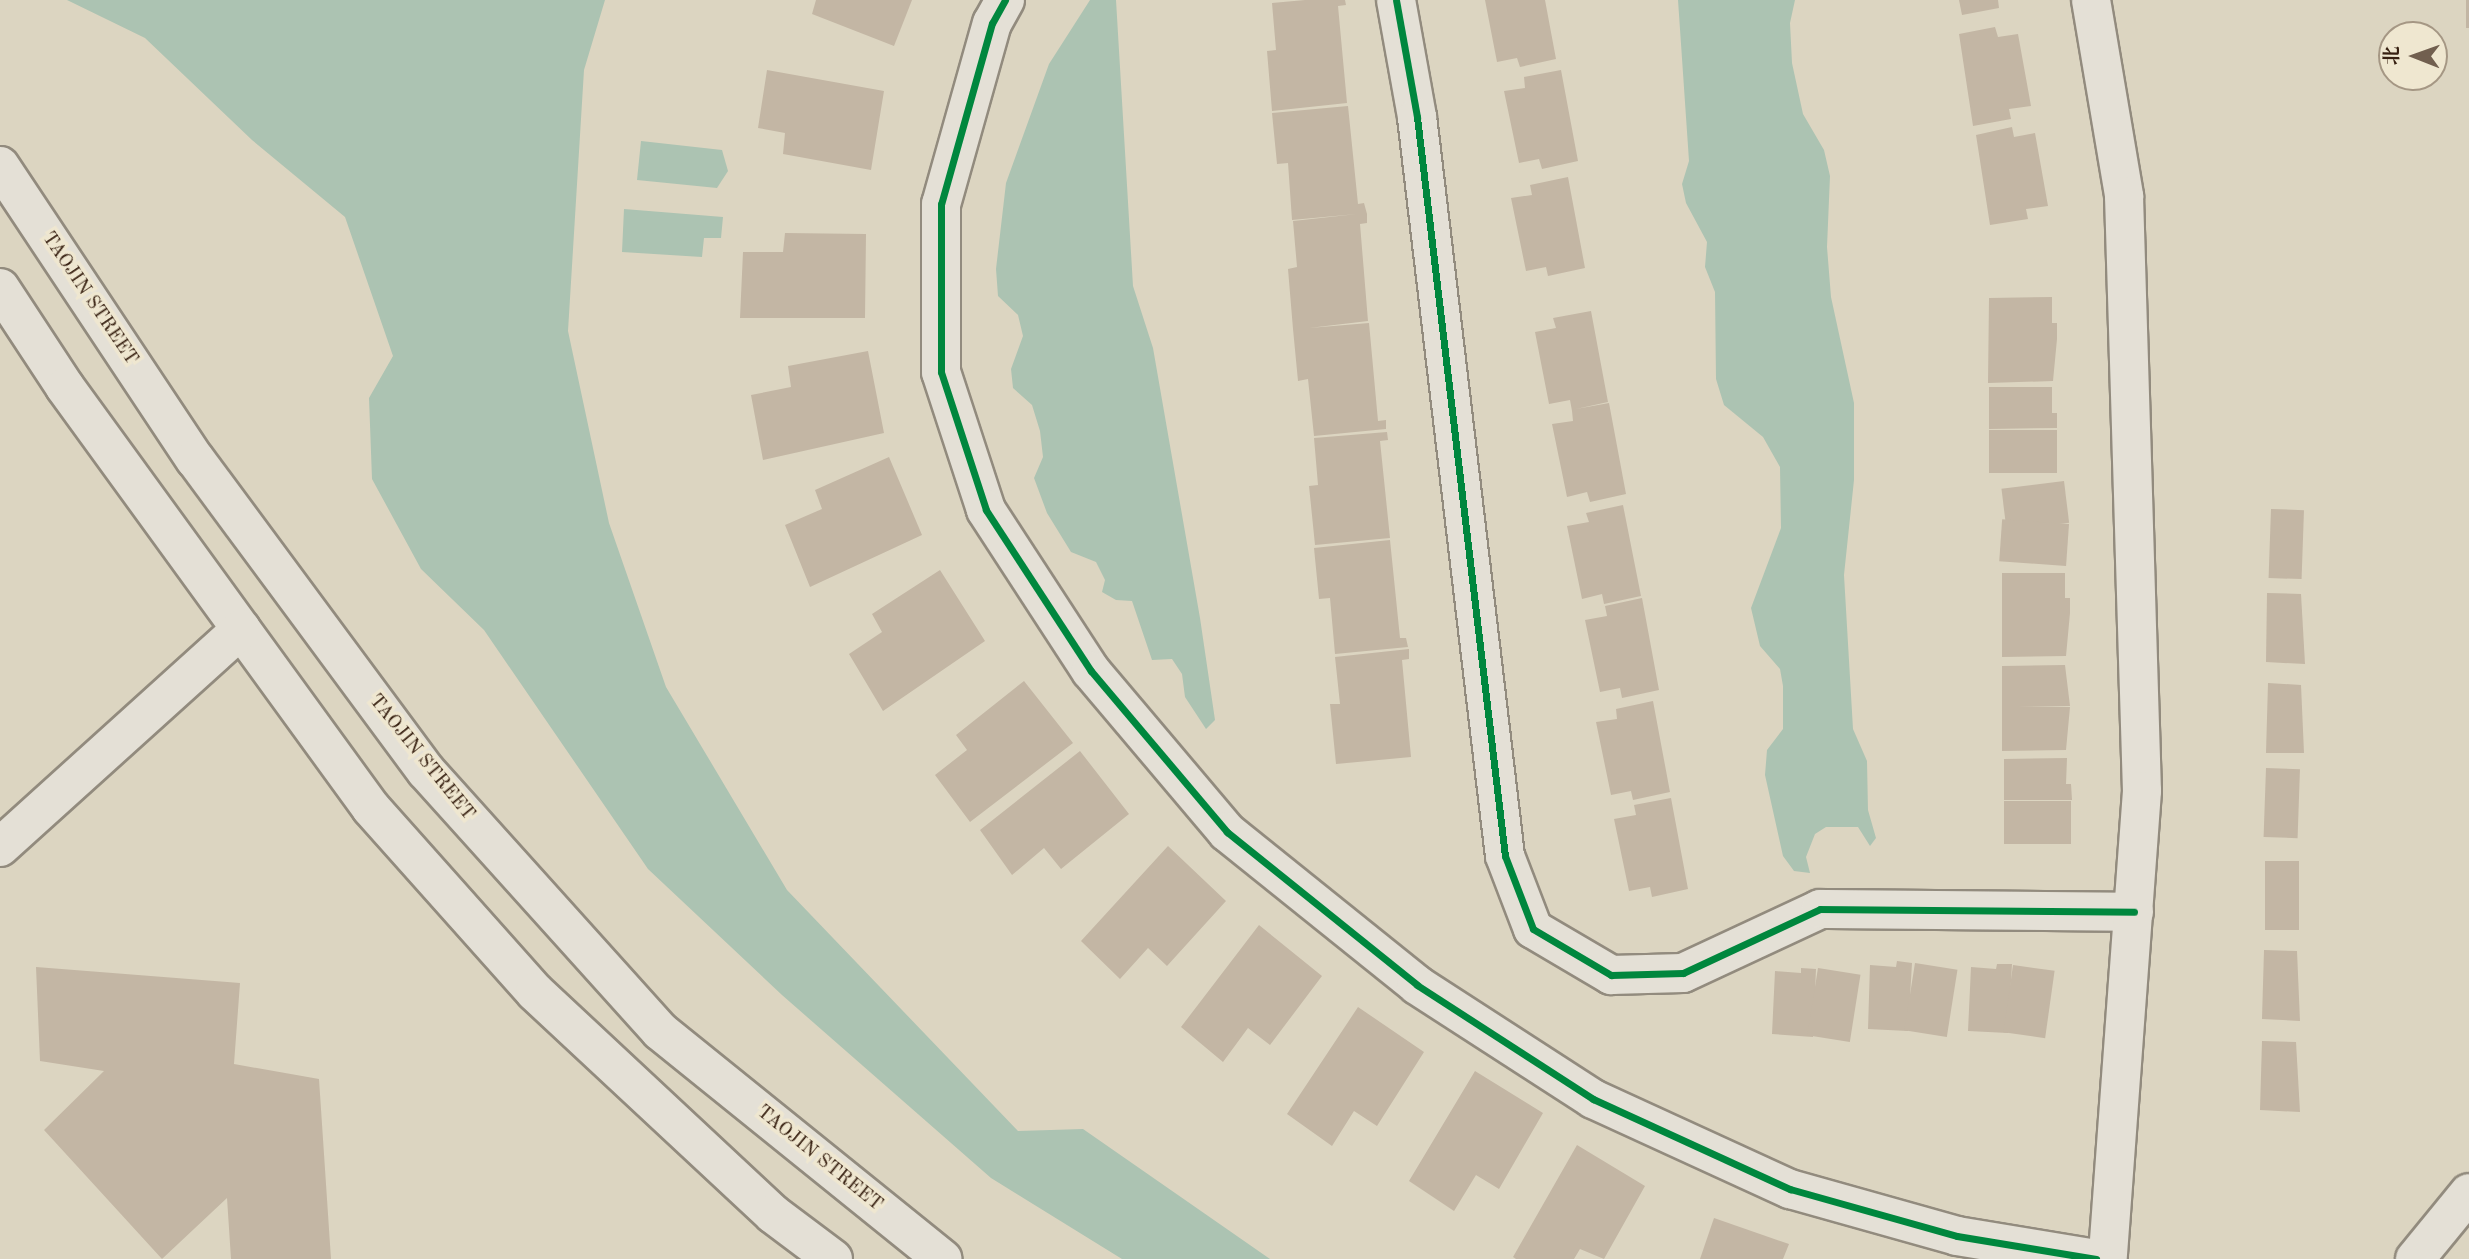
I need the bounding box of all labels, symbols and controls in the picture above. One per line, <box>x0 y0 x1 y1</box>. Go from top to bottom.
north arrow <box>2378 21 2448 91</box>
text: 北 <box>2384 46 2403 65</box>
street label: TAOJIN STREET <box>36 228 142 370</box>
street label: TAOJIN STREET <box>363 690 479 826</box>
street label: TAOJIN STREET <box>751 1101 887 1217</box>

